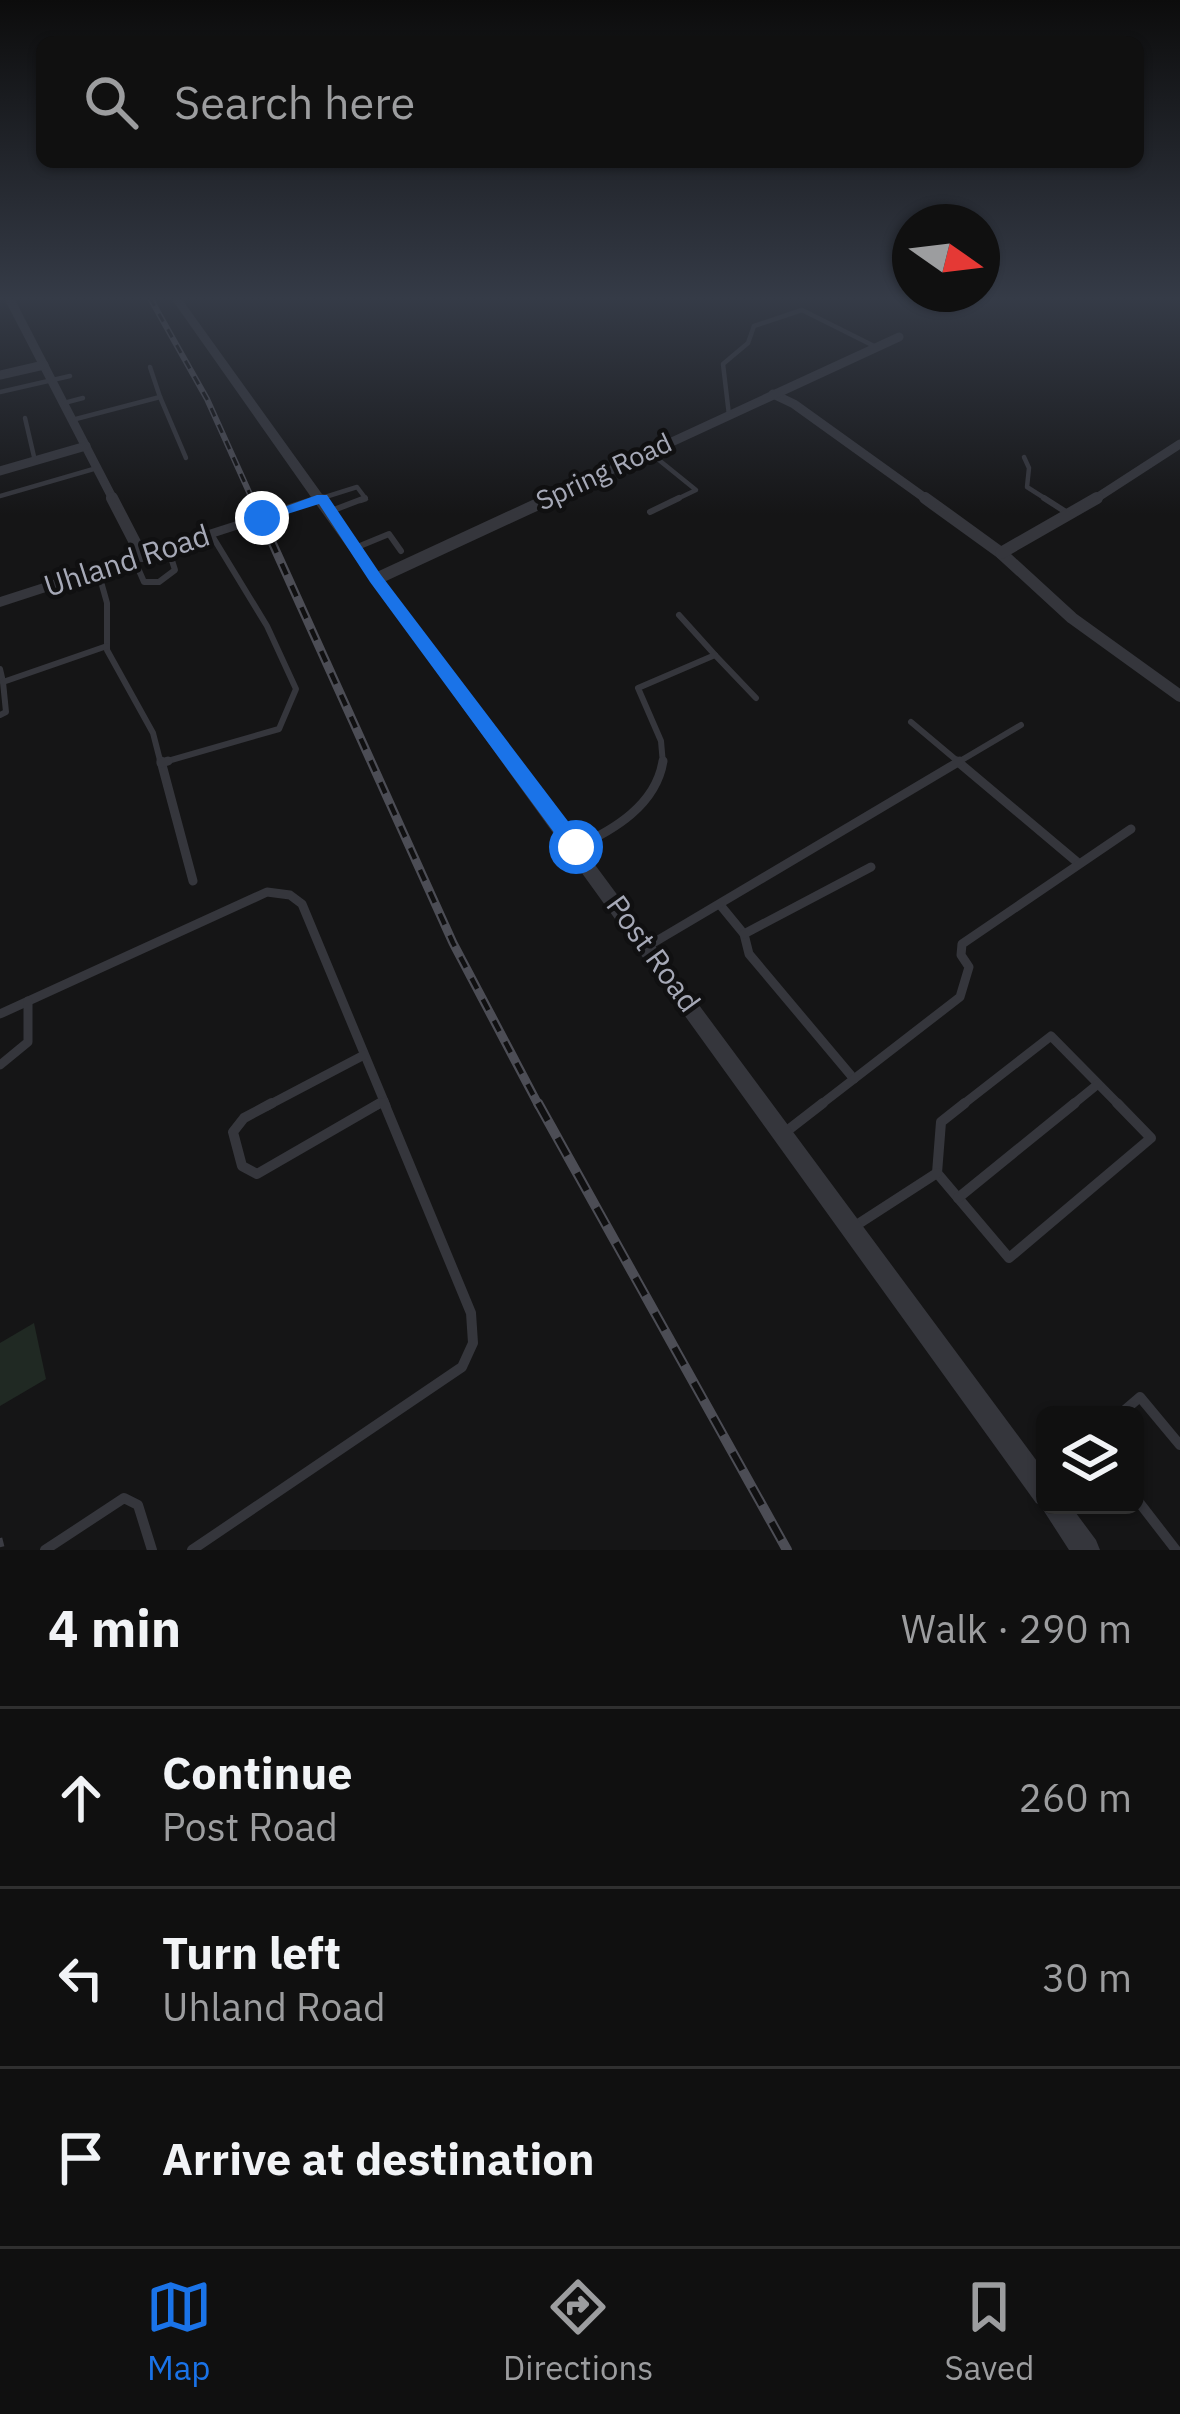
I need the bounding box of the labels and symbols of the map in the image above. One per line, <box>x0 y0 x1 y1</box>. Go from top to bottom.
north arrow <box>892 204 1000 312</box>
street label: Spring Road <box>530 424 677 517</box>
route end <box>235 491 289 545</box>
street label: Uhland Road <box>39 514 214 605</box>
route start <box>549 820 603 874</box>
street label: Post Road <box>599 887 710 1019</box>

